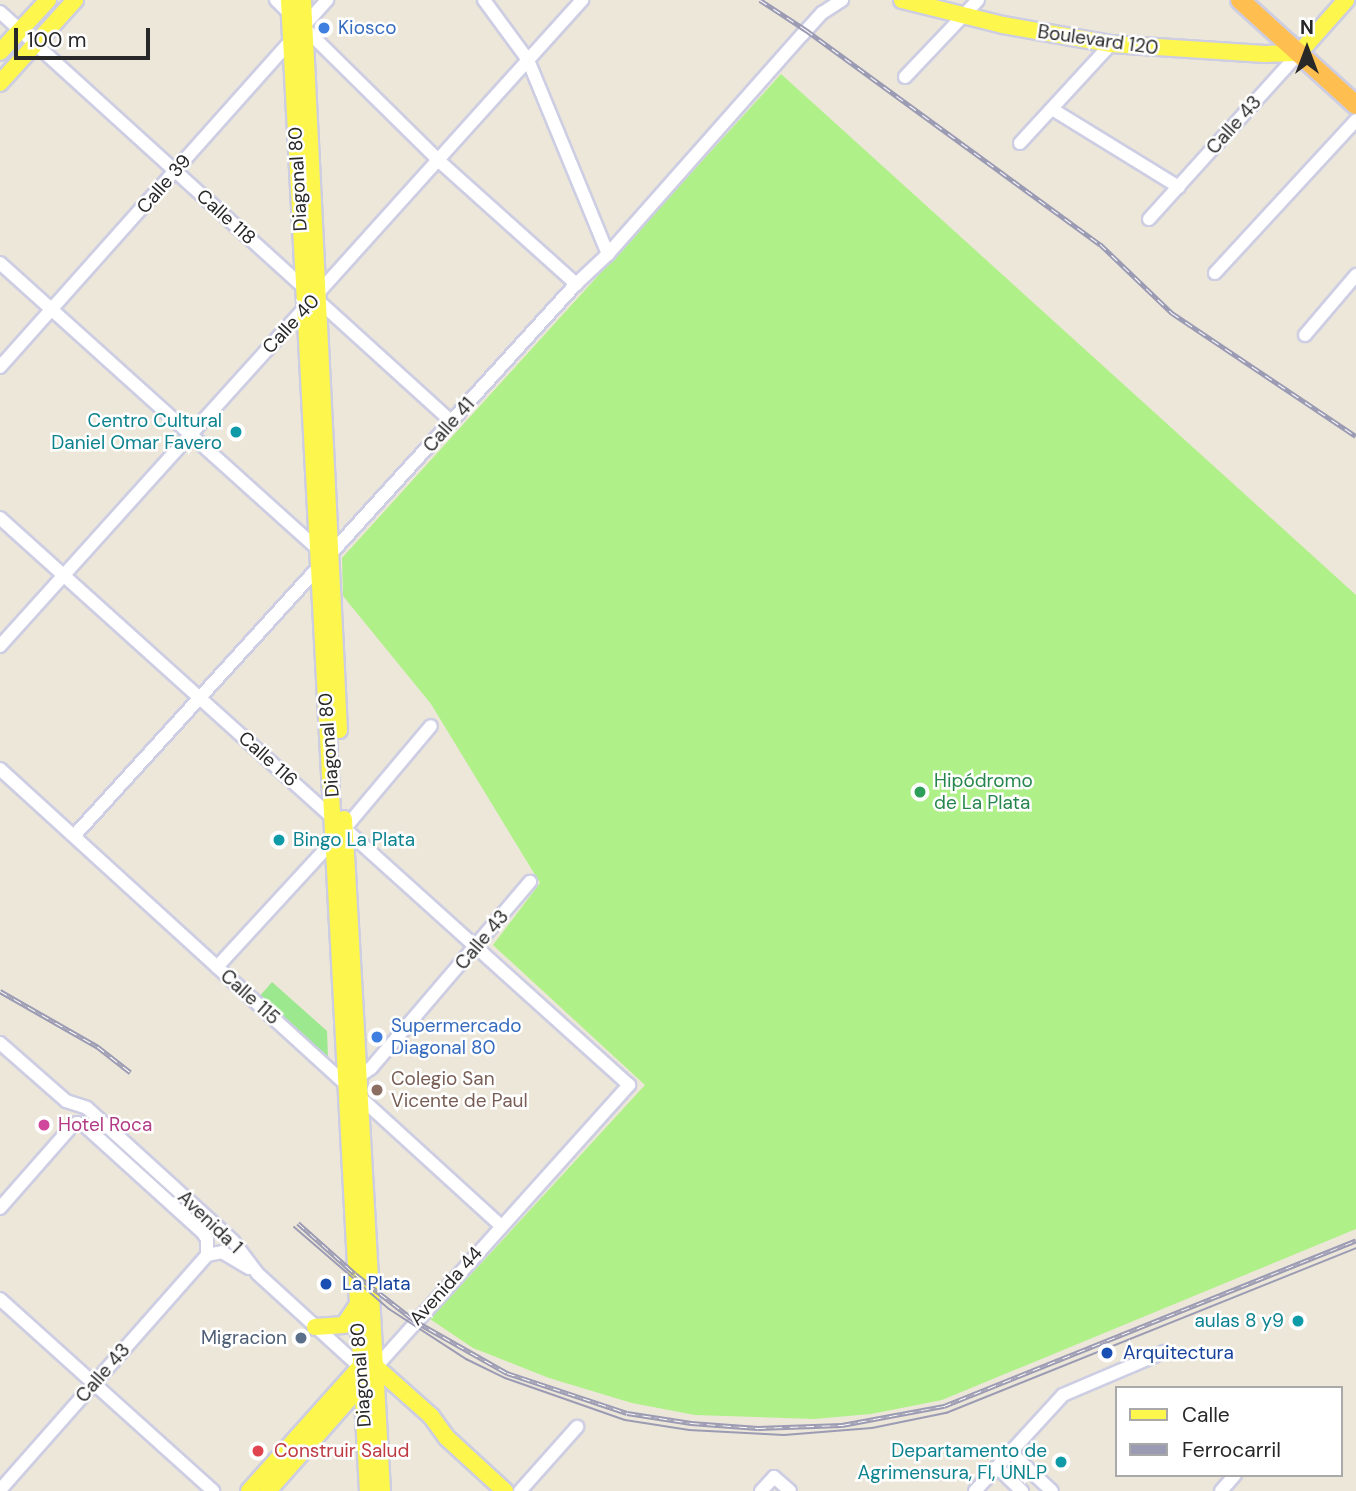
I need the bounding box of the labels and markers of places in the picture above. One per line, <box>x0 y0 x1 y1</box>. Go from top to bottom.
place label: Kiosco <box>338 17 397 39</box>
marker: Kiosco <box>316 20 332 36</box>
place label: Centro Cultural Daniel Omar Favero <box>51 410 222 454</box>
marker: Centro Cultural Daniel Omar Favero <box>228 424 244 440</box>
place label: Hipódromo de La Plata <box>934 770 1033 814</box>
marker: Hipódromo de La Plata <box>912 784 928 800</box>
place label: Bingo La Plata <box>293 829 415 851</box>
marker: Bingo La Plata <box>271 832 287 848</box>
place label: Supermercado Diagonal 80 <box>391 1015 521 1059</box>
marker: Supermercado Diagonal 80 <box>369 1029 385 1045</box>
place label: Colegio San Vicente de Paul <box>391 1068 528 1112</box>
marker: Colegio San Vicente de Paul <box>369 1082 385 1098</box>
place label: Hotel Roca <box>58 1114 152 1136</box>
marker: Hotel Roca <box>36 1117 52 1133</box>
place label: La Plata <box>342 1273 411 1295</box>
marker: La Plata <box>316 1274 336 1294</box>
place label: aulas 8 y9 <box>1195 1310 1284 1332</box>
marker: aulas 8 y9 <box>1290 1313 1306 1329</box>
place label: Migracion <box>201 1327 287 1349</box>
marker: Migracion <box>293 1330 309 1346</box>
place label: Arquitectura <box>1123 1342 1234 1364</box>
marker: Arquitectura <box>1097 1343 1117 1363</box>
place label: Construir Salud <box>274 1440 409 1462</box>
place label: Departamento de Agrimensura, FI, UNLP <box>858 1440 1047 1484</box>
marker: Construir Salud <box>248 1441 268 1461</box>
marker: Departamento de Agrimensura, FI, UNLP <box>1053 1454 1069 1470</box>

